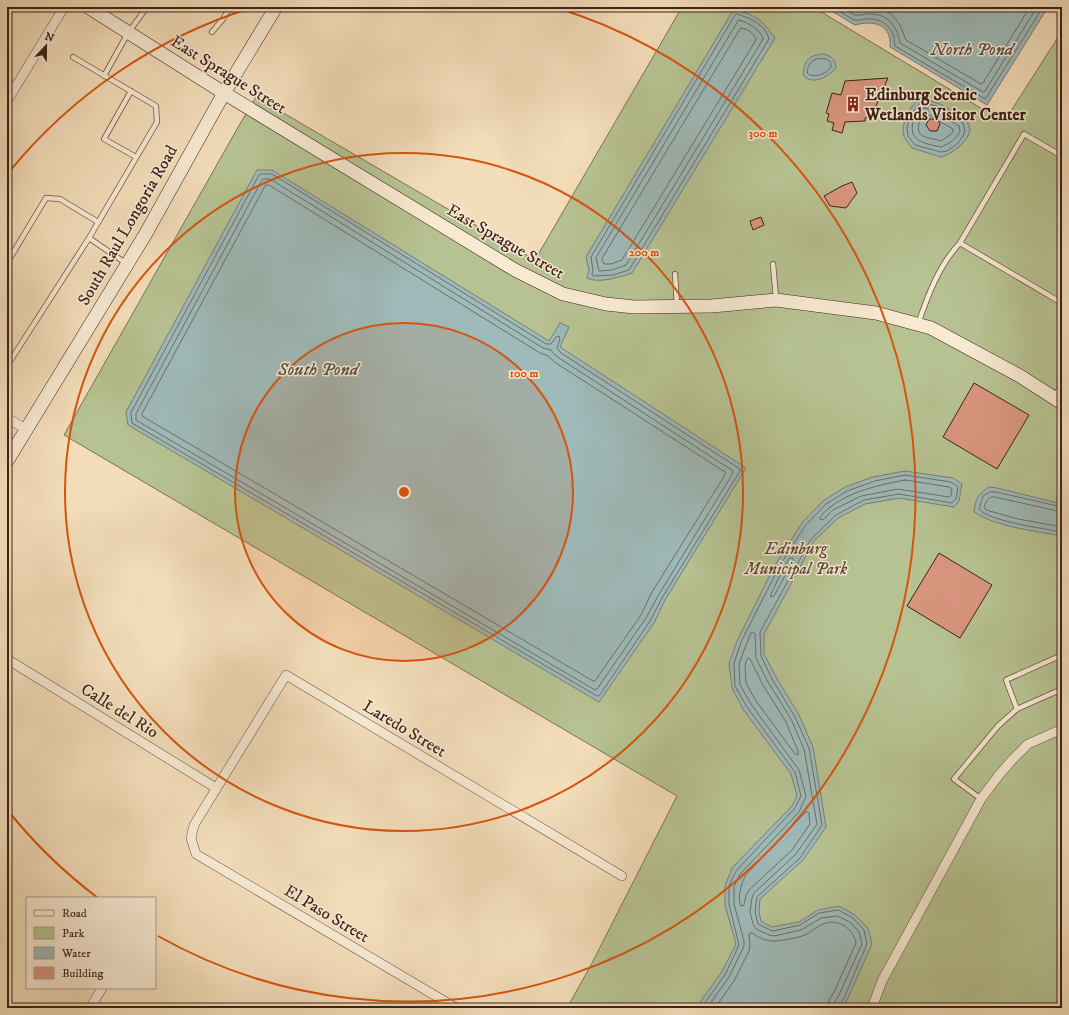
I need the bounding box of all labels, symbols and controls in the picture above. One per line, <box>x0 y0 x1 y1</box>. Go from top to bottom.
north arrow <box>26 26 66 66</box>
text: N <box>43 29 56 46</box>
street label: East Sprague Street <box>167 30 291 120</box>
water label: North Pond <box>930 39 1016 61</box>
place label: Edinburg Scenic Wetlands Visitor Center <box>864 84 1026 126</box>
building icon: Edinburg Scenic Wetlands Visitor Center <box>844 95 862 113</box>
text: 300 m <box>749 126 777 141</box>
street label: South Raul Longoria Road <box>73 141 183 310</box>
street label: East Sprague Street <box>443 199 569 285</box>
text: 200 m <box>629 245 659 260</box>
water label: South Pond <box>277 359 361 381</box>
text: 100 m <box>510 366 538 381</box>
centre of rings <box>397 485 411 499</box>
park label: Edinburg Municipal Park <box>744 538 848 580</box>
street label: Calle del Rio <box>76 678 162 743</box>
street label: Laredo Street <box>359 695 451 763</box>
street label: El Paso Street <box>280 880 374 948</box>
legend <box>26 897 156 989</box>
text: Road <box>62 906 87 921</box>
text: Park <box>62 926 84 941</box>
text: Water <box>61 946 91 961</box>
text: Building <box>62 966 103 981</box>

